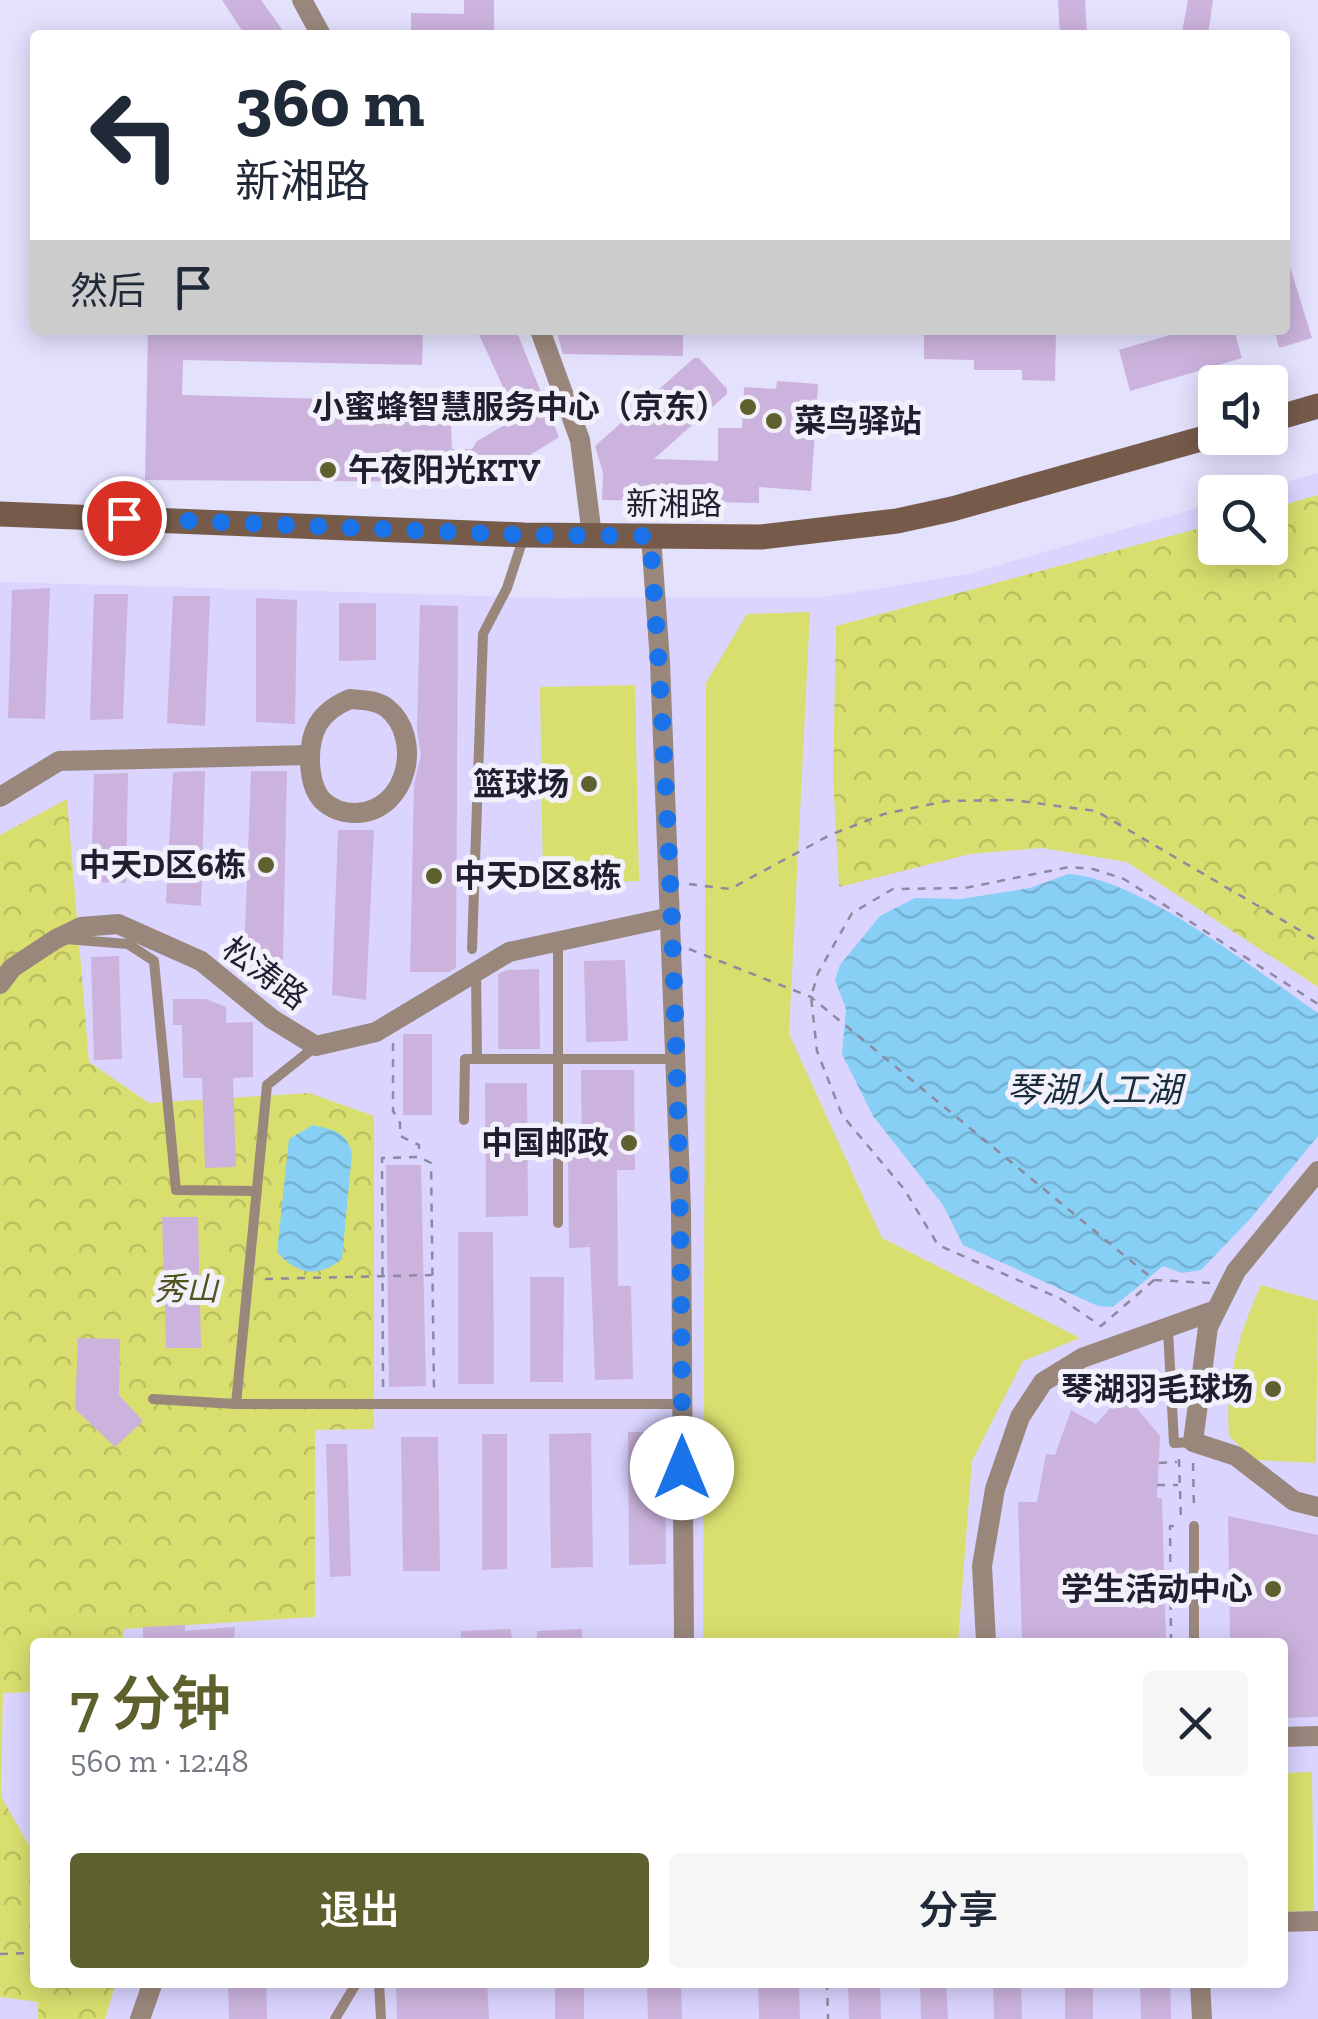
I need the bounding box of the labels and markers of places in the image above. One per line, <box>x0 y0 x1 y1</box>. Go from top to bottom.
place label: 小蜜蜂智慧服务中心（京东） <box>312 388 728 426</box>
marker: 小蜜蜂智慧服务中心（京东） <box>737 396 759 418</box>
place label: 菜鸟驿站 <box>794 402 922 440</box>
marker: 菜鸟驿站 <box>763 410 785 432</box>
place label: 午夜阳光KTV <box>348 451 540 489</box>
marker: 午夜阳光KTV <box>317 459 339 481</box>
pin <box>82 476 167 561</box>
place label: 篮球场 <box>473 765 569 803</box>
marker: 篮球场 <box>578 773 600 795</box>
place label: 中天D区6栋 <box>79 846 246 884</box>
marker: 中天D区6栋 <box>255 854 277 876</box>
place label: 中天D区8栋 <box>454 857 622 895</box>
marker: 中天D区8栋 <box>423 865 445 887</box>
place label: 中国邮政 <box>481 1124 609 1162</box>
marker: 中国邮政 <box>618 1132 640 1154</box>
place label: 琴湖羽毛球场 <box>1061 1370 1253 1408</box>
marker: 琴湖羽毛球场 <box>1262 1378 1284 1400</box>
place label: 学生活动中心 <box>1061 1570 1253 1608</box>
marker: 学生活动中心 <box>1262 1578 1284 1600</box>

